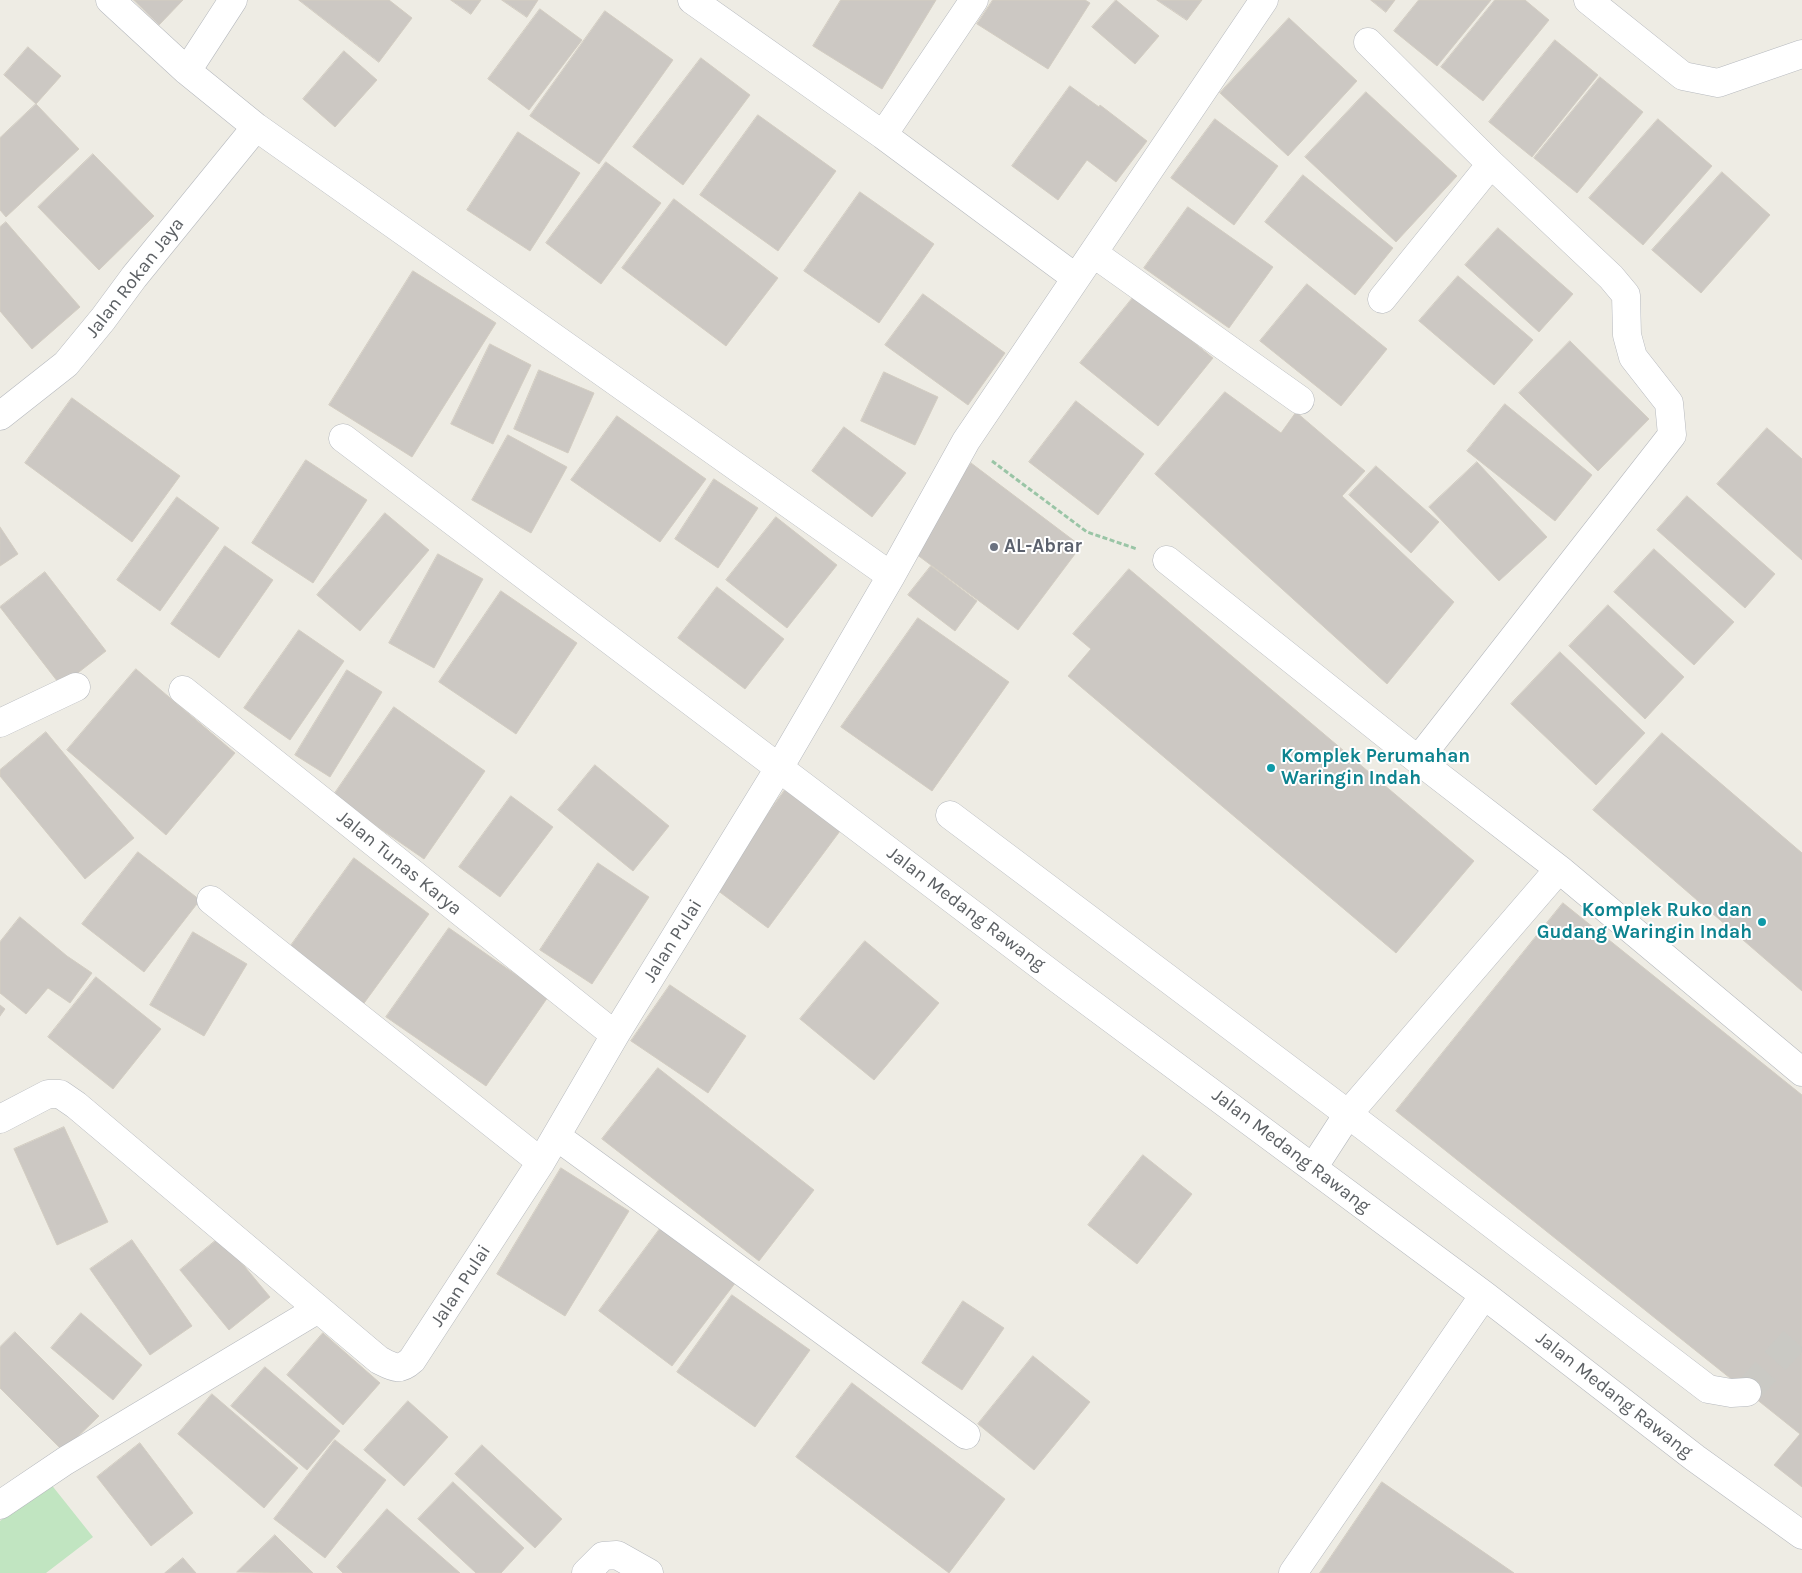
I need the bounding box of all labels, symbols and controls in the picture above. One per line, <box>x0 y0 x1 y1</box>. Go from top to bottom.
street label: Jalan Rokan Jaya <box>81 213 189 343</box>
place label: AL-Abrar <box>1004 536 1082 558</box>
marker: AL-Abrar <box>988 541 1000 553</box>
place label: Komplek Perumahan Waringin Indah <box>1281 746 1470 790</box>
marker: Komplek Perumahan Waringin Indah <box>1265 762 1277 774</box>
street label: Jalan Tunas Karya <box>332 806 466 920</box>
street label: Jalan Medang Rawang <box>882 842 1050 976</box>
street label: Jalan Pulai <box>639 895 707 987</box>
place label: Komplek Ruko dan Gudang Waringin Indah <box>1537 900 1752 944</box>
marker: Komplek Ruko dan Gudang Waringin Indah <box>1756 916 1768 928</box>
street label: Jalan Medang Rawang <box>1207 1084 1375 1218</box>
street label: Jalan Pulai <box>426 1241 496 1331</box>
street label: Jalan Medang Rawang <box>1531 1327 1697 1463</box>

